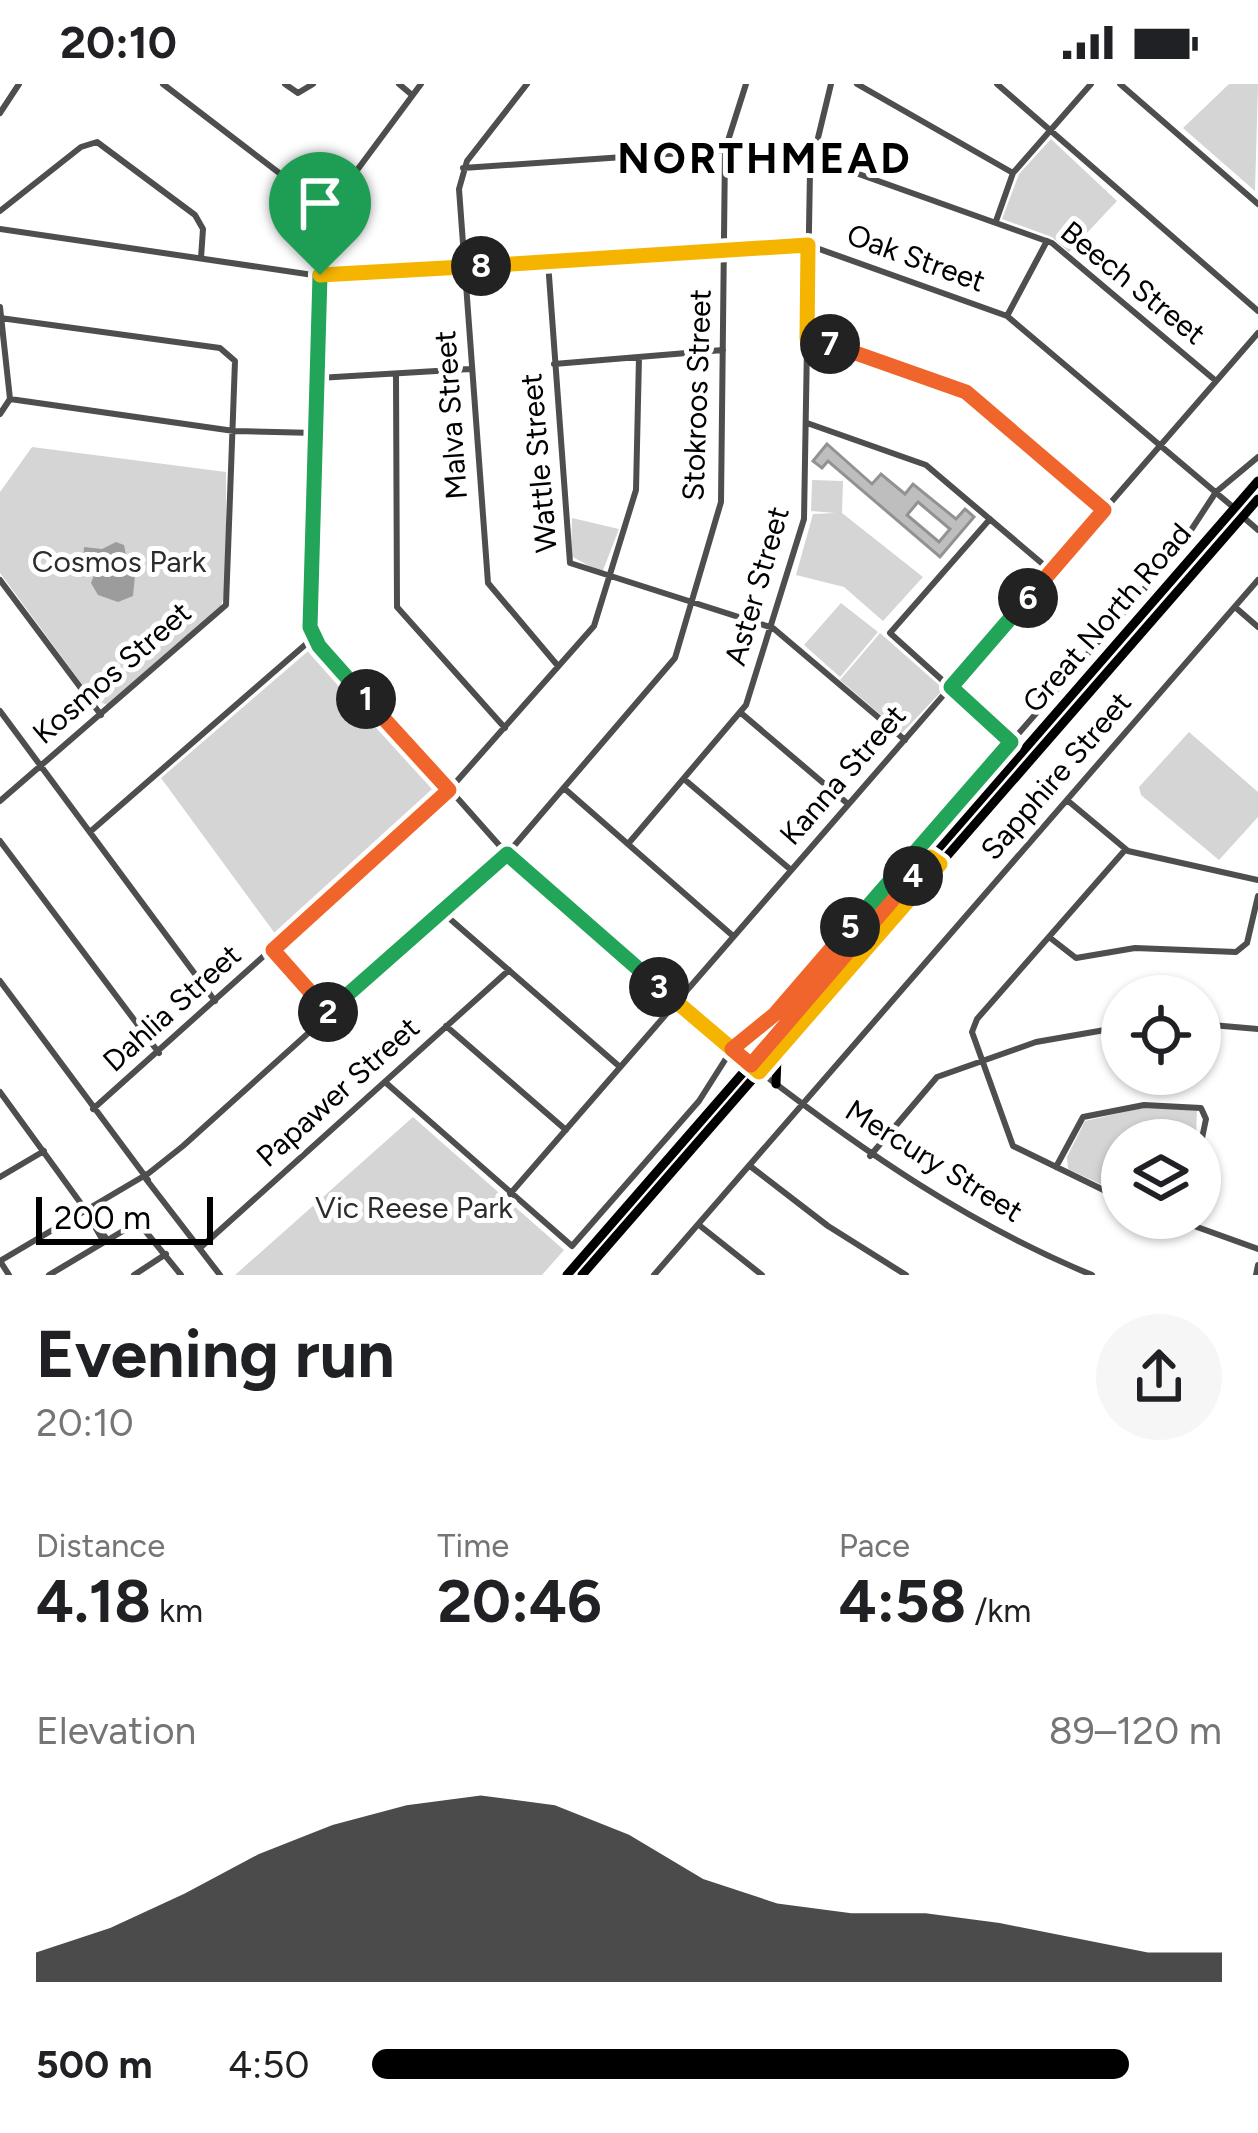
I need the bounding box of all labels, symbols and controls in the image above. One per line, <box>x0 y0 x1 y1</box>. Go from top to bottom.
text: 20:10 <box>60 15 177 69</box>
district label: NORTHMEAD <box>617 133 913 184</box>
pin <box>269 152 371 275</box>
icon: arrive <box>287 170 353 236</box>
street label: Beech Street <box>1053 213 1213 352</box>
street label: Oak Street <box>842 215 990 300</box>
pin: 8 <box>451 236 511 296</box>
text: 8 <box>471 246 491 285</box>
street label: Stokroos Street <box>674 288 719 502</box>
pin: 7 <box>800 314 860 374</box>
text: 7 <box>821 324 839 363</box>
street label: Malva Street <box>426 329 475 501</box>
street label: Wattle Street <box>512 372 565 554</box>
street label: Aster Street <box>716 502 797 670</box>
street label: Great North Road <box>1014 515 1199 720</box>
park label: Cosmos Park <box>32 543 207 580</box>
pin: 6 <box>998 568 1058 628</box>
text: 6 <box>1018 578 1038 617</box>
street label: Kosmos Street <box>25 594 198 751</box>
pin: 1 <box>336 669 396 729</box>
text: 1 <box>359 679 373 718</box>
street label: Sapphire Street <box>973 684 1139 867</box>
street label: Kanna Street <box>772 697 914 852</box>
pin: 4 <box>883 846 943 906</box>
text: 4 <box>903 856 923 895</box>
pin: 5 <box>820 897 880 957</box>
text: 5 <box>840 907 860 946</box>
street label: Dahlia Street <box>95 936 248 1079</box>
pin: 3 <box>629 957 689 1017</box>
text: 3 <box>650 967 668 1006</box>
map controls <box>1101 975 1221 1239</box>
button: locate <box>1101 975 1221 1095</box>
pin: 2 <box>298 982 358 1042</box>
text: 2 <box>318 992 338 1031</box>
street label: Papawer Street <box>249 1009 427 1174</box>
street label: Mercury Street <box>839 1091 1030 1230</box>
button: layers <box>1101 1119 1221 1239</box>
park label: Vic Reese Park <box>315 1189 513 1226</box>
scale bar <box>36 1191 213 1244</box>
text: 200 m <box>54 1198 151 1237</box>
text: Evening run <box>36 1314 395 1394</box>
button: share <box>1096 1314 1222 1440</box>
text: 20:10 <box>36 1399 134 1446</box>
text: Distance <box>36 1526 165 1565</box>
text: Time <box>437 1526 509 1565</box>
text: Pace <box>839 1526 910 1565</box>
text: 4.18 <box>36 1565 151 1637</box>
text: 20:46 <box>437 1565 602 1637</box>
text: 4:58 <box>839 1565 966 1637</box>
text: km <box>151 1591 203 1630</box>
text: /km <box>966 1591 1031 1630</box>
text: Elevation <box>36 1707 196 1754</box>
text: 89–120 m <box>1049 1707 1222 1754</box>
text: 500 m <box>36 2041 153 2088</box>
text: 4:50 <box>228 2041 310 2088</box>

